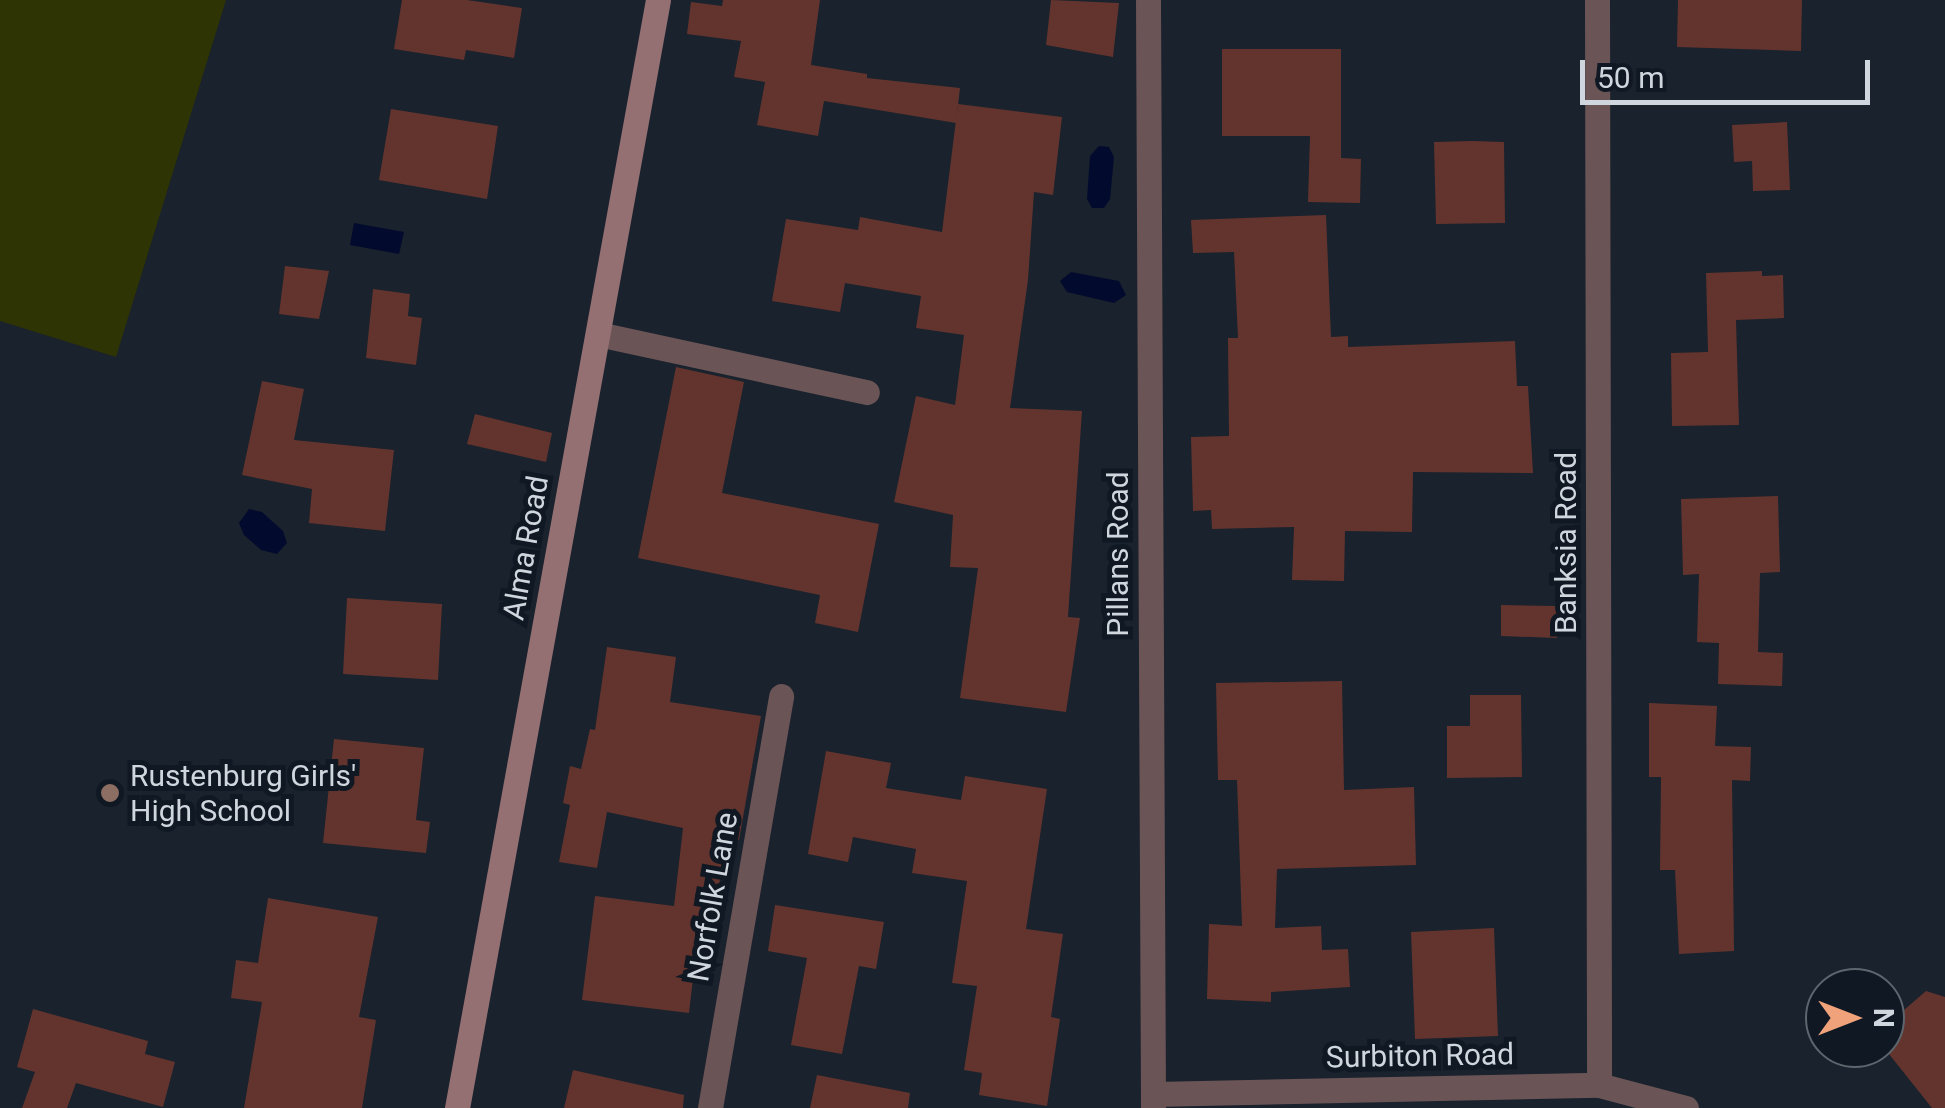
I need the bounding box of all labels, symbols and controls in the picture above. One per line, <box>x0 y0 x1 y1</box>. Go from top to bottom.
scale bar <box>1585 40 1875 102</box>
text: 50 m <box>1597 60 1664 95</box>
street label: Banksia Road <box>1548 452 1584 634</box>
street label: Pillans Road <box>1100 471 1136 637</box>
street label: Alma Road <box>496 473 556 623</box>
place label: Rustenburg Girls' High School <box>130 758 356 828</box>
marker: Rustenburg Girls' High School <box>99 782 121 804</box>
street label: Norfolk Lane <box>680 810 746 984</box>
north arrow <box>1805 968 1905 1068</box>
text: N <box>1867 1008 1900 1028</box>
street label: Surbiton Road <box>1326 1036 1514 1076</box>

